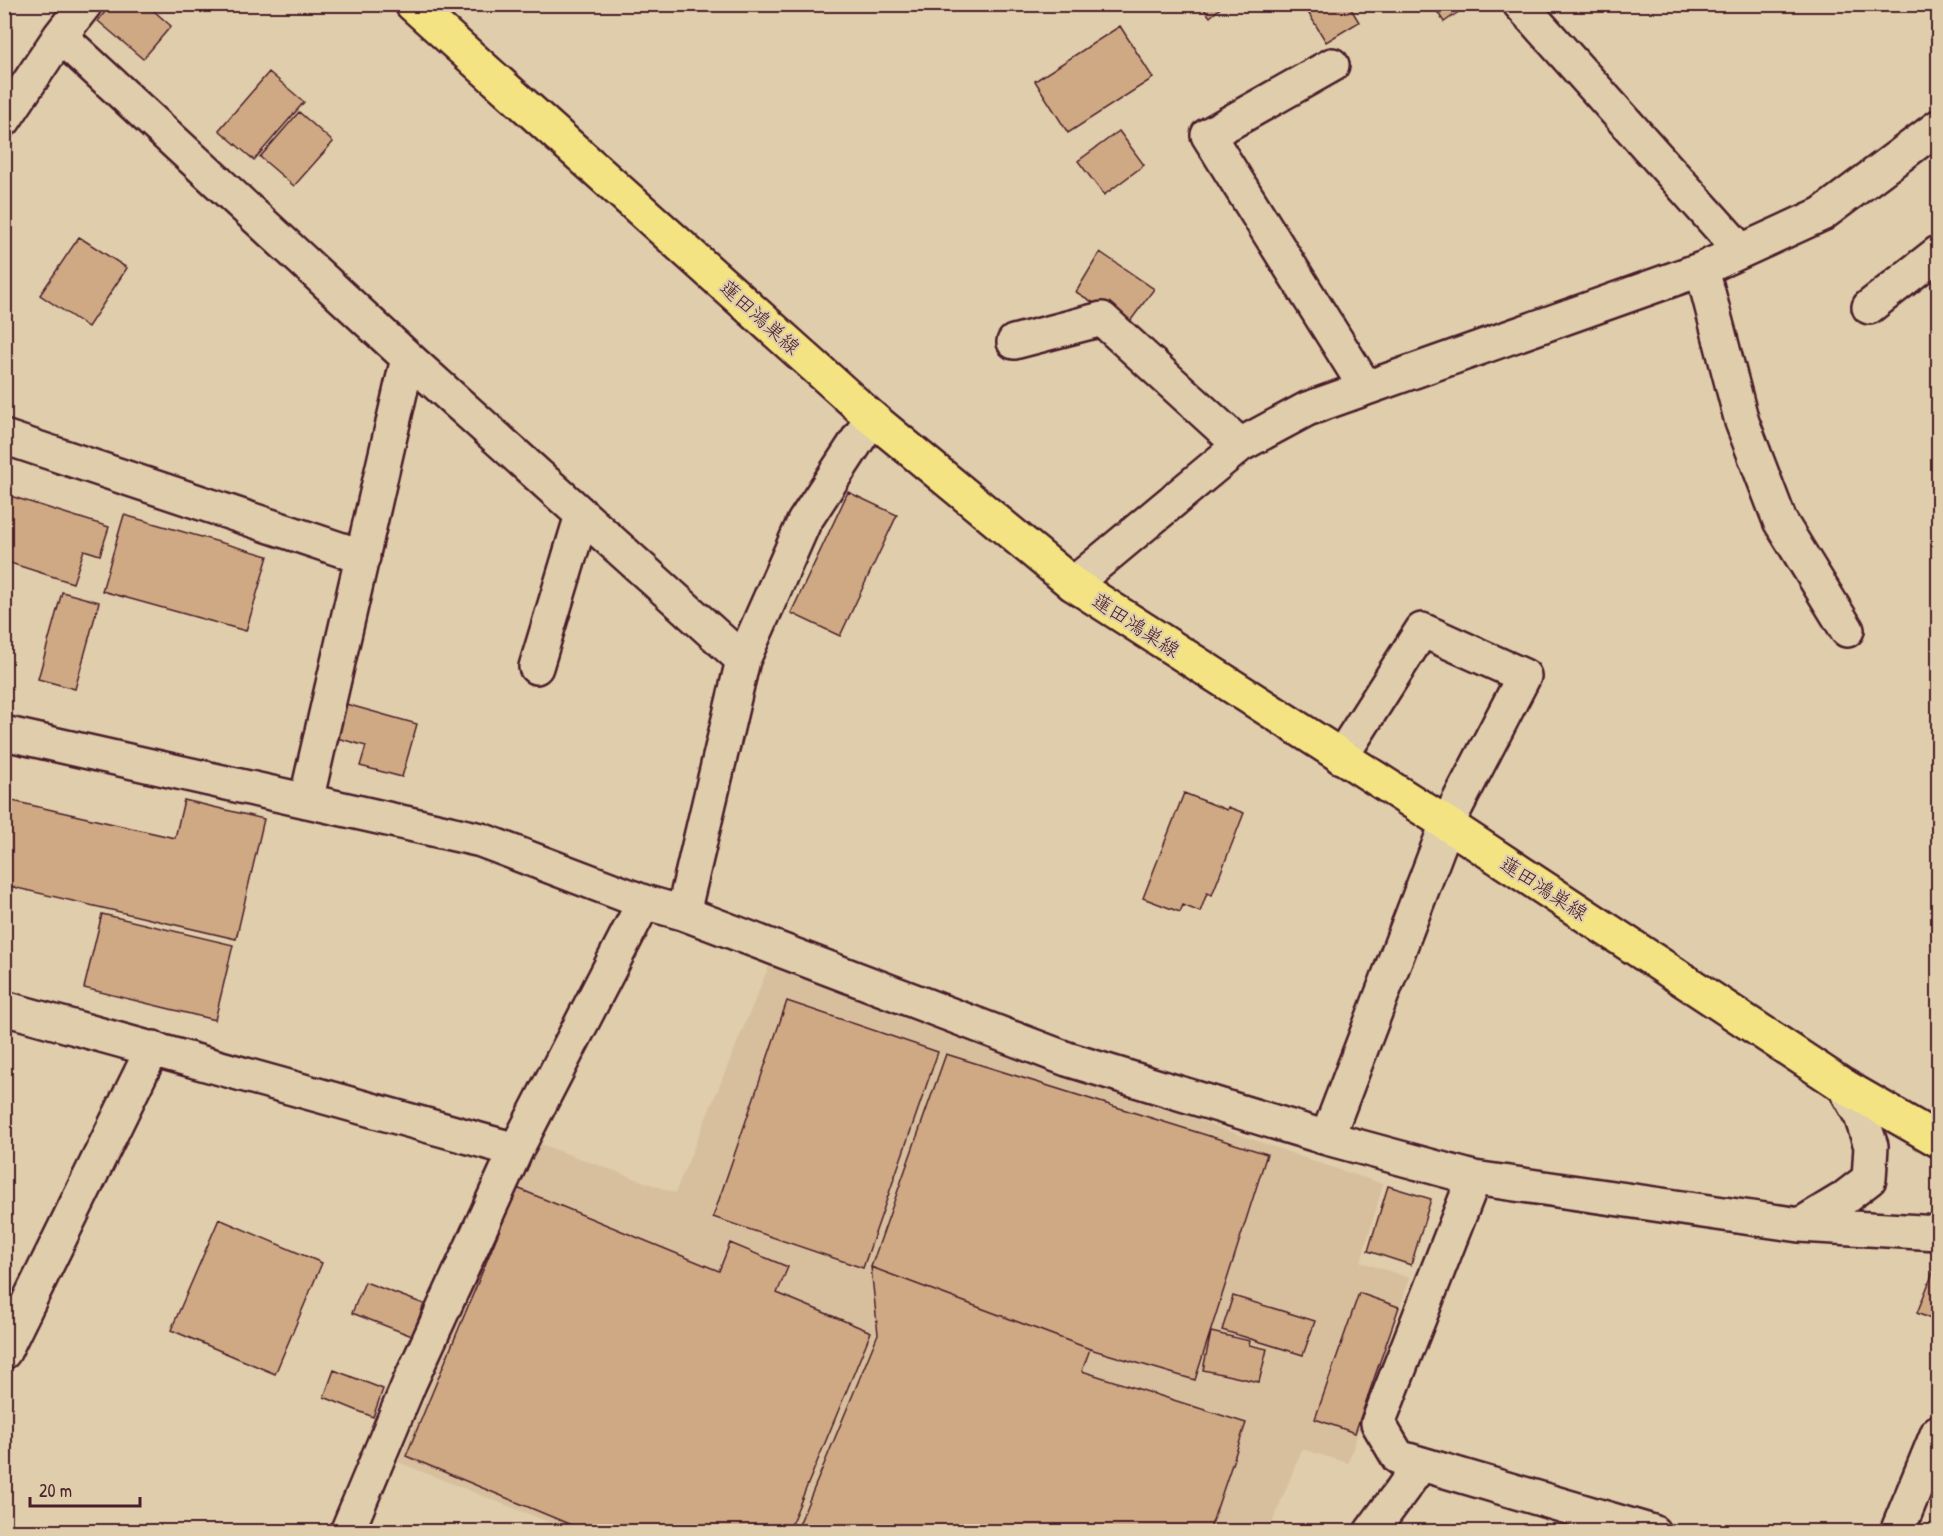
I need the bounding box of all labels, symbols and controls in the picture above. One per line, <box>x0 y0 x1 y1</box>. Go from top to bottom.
street label: 蓮田鴻巣線 <box>714 273 807 360</box>
street label: 蓮田鴻巣線 <box>1087 586 1186 663</box>
street label: 蓮田鴻巣線 <box>1495 849 1594 926</box>
scale bar <box>30 1470 140 1508</box>
text: 20 m <box>39 1478 72 1503</box>

